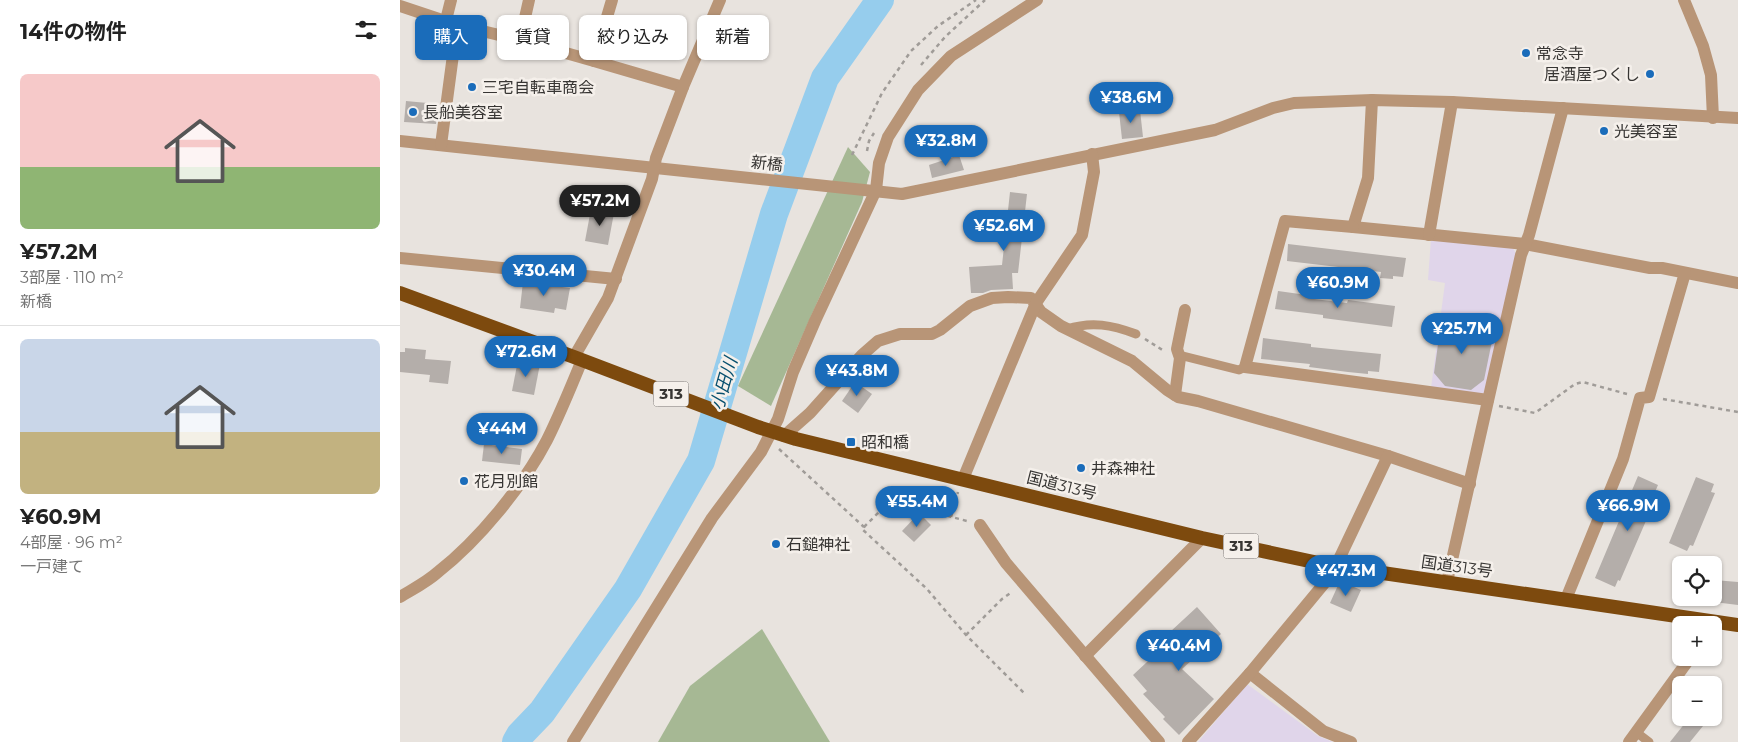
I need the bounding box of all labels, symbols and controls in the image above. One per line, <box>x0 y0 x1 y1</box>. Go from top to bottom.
chip: 購入 <box>415 15 487 60</box>
chip: 賃貸 <box>497 15 569 60</box>
chip: 絞り込み <box>579 15 687 60</box>
chip: 新着 <box>697 15 769 60</box>
icon: filters <box>352 16 380 44</box>
text: 14件の物件 <box>20 19 127 44</box>
place label: 常念寺 <box>1536 44 1584 63</box>
marker: 常念寺 <box>1520 47 1532 59</box>
place label: 居酒屋つくし <box>1544 65 1640 84</box>
marker: 居酒屋つくし <box>1644 68 1656 80</box>
place label: 三宅自転車商会 <box>482 78 594 97</box>
marker: 三宅自転車商会 <box>466 81 478 93</box>
pin: ¥38.6M <box>1090 82 1172 124</box>
text: ¥38.6M <box>1100 88 1162 107</box>
place label: 長船美容室 <box>423 103 503 122</box>
icon: home <box>155 106 245 196</box>
marker: 長船美容室 <box>407 106 419 118</box>
place label: 光美容室 <box>1614 122 1678 141</box>
pin: ¥32.8M <box>905 124 987 167</box>
marker: 光美容室 <box>1598 125 1610 137</box>
text: ¥32.8M <box>915 131 977 150</box>
street label: 新橋 <box>750 152 784 175</box>
pin: ¥57.2M <box>559 184 641 227</box>
text: ¥57.2M <box>570 191 630 210</box>
pin: ¥52.6M <box>963 210 1045 252</box>
text: ¥52.6M <box>974 216 1034 235</box>
text: ¥57.2M <box>20 239 98 264</box>
pin: ¥30.4M <box>503 254 585 297</box>
text: ¥30.4M <box>513 261 575 280</box>
pin: ¥60.9M <box>1297 266 1379 309</box>
text: 3部屋 · 110 m² <box>20 268 124 287</box>
text: ¥60.9M <box>1307 273 1369 292</box>
text: 新橋 <box>20 292 52 311</box>
pin: ¥25.7M <box>1421 312 1503 355</box>
text: ¥25.7M <box>1432 319 1492 338</box>
pin: ¥72.6M <box>485 336 567 378</box>
text: ¥72.6M <box>495 342 557 361</box>
water label: 小田川 <box>706 353 743 413</box>
pin: ¥43.8M <box>816 354 898 397</box>
text: ¥43.8M <box>826 361 888 380</box>
icon: home <box>155 372 245 462</box>
road number: 313 <box>654 382 688 406</box>
pin: ¥44M <box>472 412 532 455</box>
text: ¥44M <box>478 419 526 438</box>
place label: 昭和橋 <box>861 433 909 452</box>
marker: 昭和橋 <box>845 436 857 448</box>
place label: 井森神社 <box>1091 459 1155 478</box>
marker: 井森神社 <box>1075 462 1087 474</box>
street label: 国道313号 <box>1025 468 1099 503</box>
place label: 花月別館 <box>474 472 538 491</box>
marker: 花月別館 <box>458 475 470 487</box>
pin: ¥55.4M <box>876 486 958 528</box>
pin: ¥66.9M <box>1587 490 1669 532</box>
text: ¥55.4M <box>886 492 948 511</box>
text: ¥66.9M <box>1597 496 1659 515</box>
text: ¥60.9M <box>20 504 101 529</box>
text: 4部屋 · 96 m² <box>20 533 123 552</box>
road number: 313 <box>1224 534 1258 558</box>
place label: 石鎚神社 <box>786 535 850 554</box>
marker: 石鎚神社 <box>770 538 782 550</box>
street label: 国道313号 <box>1420 552 1494 581</box>
pin: ¥47.3M <box>1305 554 1387 597</box>
map controls <box>1672 556 1722 726</box>
button: locate <box>1672 556 1722 606</box>
text: 一戸建て <box>20 557 84 576</box>
text: ¥47.3M <box>1316 561 1376 580</box>
button: + <box>1672 616 1722 666</box>
pin: ¥40.4M <box>1138 630 1220 672</box>
text: ¥40.4M <box>1147 636 1211 655</box>
button: − <box>1672 676 1722 726</box>

